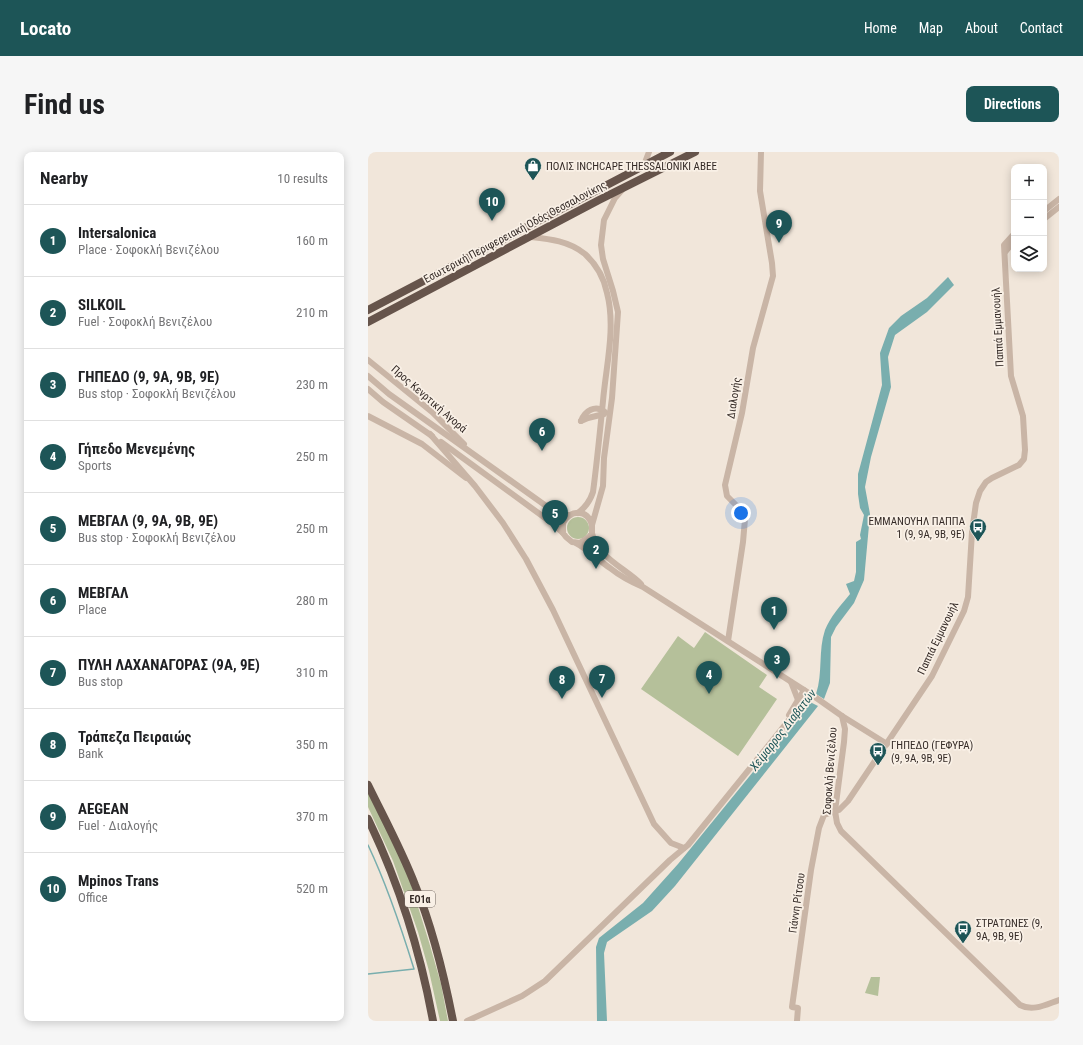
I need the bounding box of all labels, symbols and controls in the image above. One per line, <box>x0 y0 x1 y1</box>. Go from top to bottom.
text: Locato <box>20 17 71 40</box>
text: Home <box>864 20 897 36</box>
text: Map <box>919 20 943 36</box>
text: About <box>965 20 998 36</box>
text: Contact <box>1020 20 1063 36</box>
button: Directions <box>966 86 1059 122</box>
text: Find us <box>24 88 105 121</box>
shop icon: ΠΟΛΙΣ INCHCAPE THESSALONIKI ΑΒΕΕ <box>523 156 543 181</box>
place label: ΠΟΛΙΣ INCHCAPE THESSALONIKI ΑΒΕΕ <box>546 160 717 173</box>
map controls <box>1011 164 1047 272</box>
button: + <box>1011 164 1047 200</box>
text: Nearby <box>40 168 88 188</box>
text: 10 results <box>277 171 328 186</box>
street label: Εσωτερική Περιφερειακή Οδός Θεσσαλονίκης <box>421 178 609 286</box>
pin: 10 <box>479 188 505 221</box>
button: − <box>1011 200 1047 236</box>
pin: 9 <box>766 210 792 243</box>
text: Intersalonica <box>78 224 156 242</box>
text: 1 <box>50 233 56 248</box>
text: 160 m <box>296 233 328 248</box>
button: layers <box>1011 236 1047 272</box>
text: Place · Σοφοκλή Βενιζέλου <box>78 242 219 257</box>
street label: Παππά Εμμανουήλ <box>989 287 1007 367</box>
text: SILKOIL <box>78 296 126 314</box>
text: 2 <box>50 305 56 320</box>
text: 210 m <box>296 305 328 320</box>
text: Fuel · Σοφοκλή Βενιζέλου <box>78 314 212 329</box>
street label: Προς Κενρτική Αγορά <box>389 363 470 436</box>
text: ΓΗΠΕΔΟ (9, 9Α, 9Β, 9Ε) <box>78 368 219 386</box>
street label: Διαλογής <box>724 376 744 420</box>
text: 3 <box>50 377 56 392</box>
text: 230 m <box>296 377 328 392</box>
text: Bus stop · Σοφοκλή Βενιζέλου <box>78 386 236 401</box>
pin: 6 <box>529 418 555 451</box>
text: Γήπεδο Μενεμένης <box>78 440 195 458</box>
text: 4 <box>50 449 56 464</box>
text: 250 m <box>296 449 328 464</box>
text: Sports <box>78 458 112 473</box>
pin: 5 <box>542 500 568 533</box>
your location <box>731 503 751 523</box>
text: ΜΕΒΓΑΛ (9, 9Α, 9Β, 9Ε) <box>78 512 218 530</box>
place label: ΕΜΜΑΝΟΥΗΛ ΠΑΠΠΑ 1 (9, 9Α, 9Β, 9Ε) <box>869 515 966 541</box>
bus stop icon: ΕΜΜΑΝΟΥΗΛ ΠΑΠΠΑ 1 (9, 9Α, 9Β, 9Ε) <box>968 517 988 542</box>
text: 5 <box>50 521 56 536</box>
text: 250 m <box>296 521 328 536</box>
text: Bus stop · Σοφοκλή Βενιζέλου <box>78 530 236 545</box>
pin: 2 <box>583 536 609 569</box>
text: ΜΕΒΓΑΛ <box>78 584 128 602</box>
text: 6 <box>50 593 56 608</box>
text: 280 m <box>296 593 328 608</box>
pin: 1 <box>761 597 787 630</box>
street label: Παππά Εμμανουήλ <box>915 599 961 677</box>
text: Place <box>78 602 107 617</box>
pin: 3 <box>764 646 790 679</box>
text: ΠΥΛΗ ΛΑΧΑΝΑΓΟΡΑΣ (9Α, 9Ε) <box>78 656 260 674</box>
pin: 4 <box>696 661 722 694</box>
text: 7 <box>50 665 56 680</box>
text: 310 m <box>296 665 328 680</box>
pin: 7 <box>589 665 615 698</box>
pin: 8 <box>549 666 575 699</box>
text: Bus stop <box>78 674 123 689</box>
water label: Χείμαρρος Διαβατών <box>746 686 820 774</box>
street label: Σοφοκλή Βενιζέλου <box>820 727 840 815</box>
text: Τράπεζα Πειραιώς <box>78 728 191 746</box>
text: 8 <box>50 737 56 752</box>
text: 350 m <box>296 737 328 752</box>
place label: ΓΗΠΕΔΟ (ΓΕΦΥΡΑ) (9, 9Α, 9Β, 9Ε) <box>891 739 973 765</box>
bus stop icon: ΓΗΠΕΔΟ (ΓΕΦΥΡΑ) (9, 9Α, 9Β, 9Ε) <box>868 741 888 766</box>
text: Bank <box>78 746 103 761</box>
text: AEGEAN <box>78 800 129 818</box>
text: 9 <box>50 809 56 824</box>
text: 370 m <box>296 809 328 824</box>
text: Fuel · Διαλογής <box>78 818 158 833</box>
text: Mpinos Trans <box>78 872 159 890</box>
street label: Γιάννη Ρίτσου <box>786 872 808 934</box>
text: 10 <box>46 881 60 896</box>
text: 520 m <box>296 881 328 896</box>
text: Office <box>78 890 108 905</box>
road number: ΕΟ1α <box>405 891 435 907</box>
place label: ΣΤΡΑΤΩΝΕΣ (9, 9Α, 9Β, 9Ε) <box>976 917 1042 943</box>
bus stop icon: ΣΤΡΑΤΩΝΕΣ (9, 9Α, 9Β, 9Ε) <box>953 919 973 944</box>

